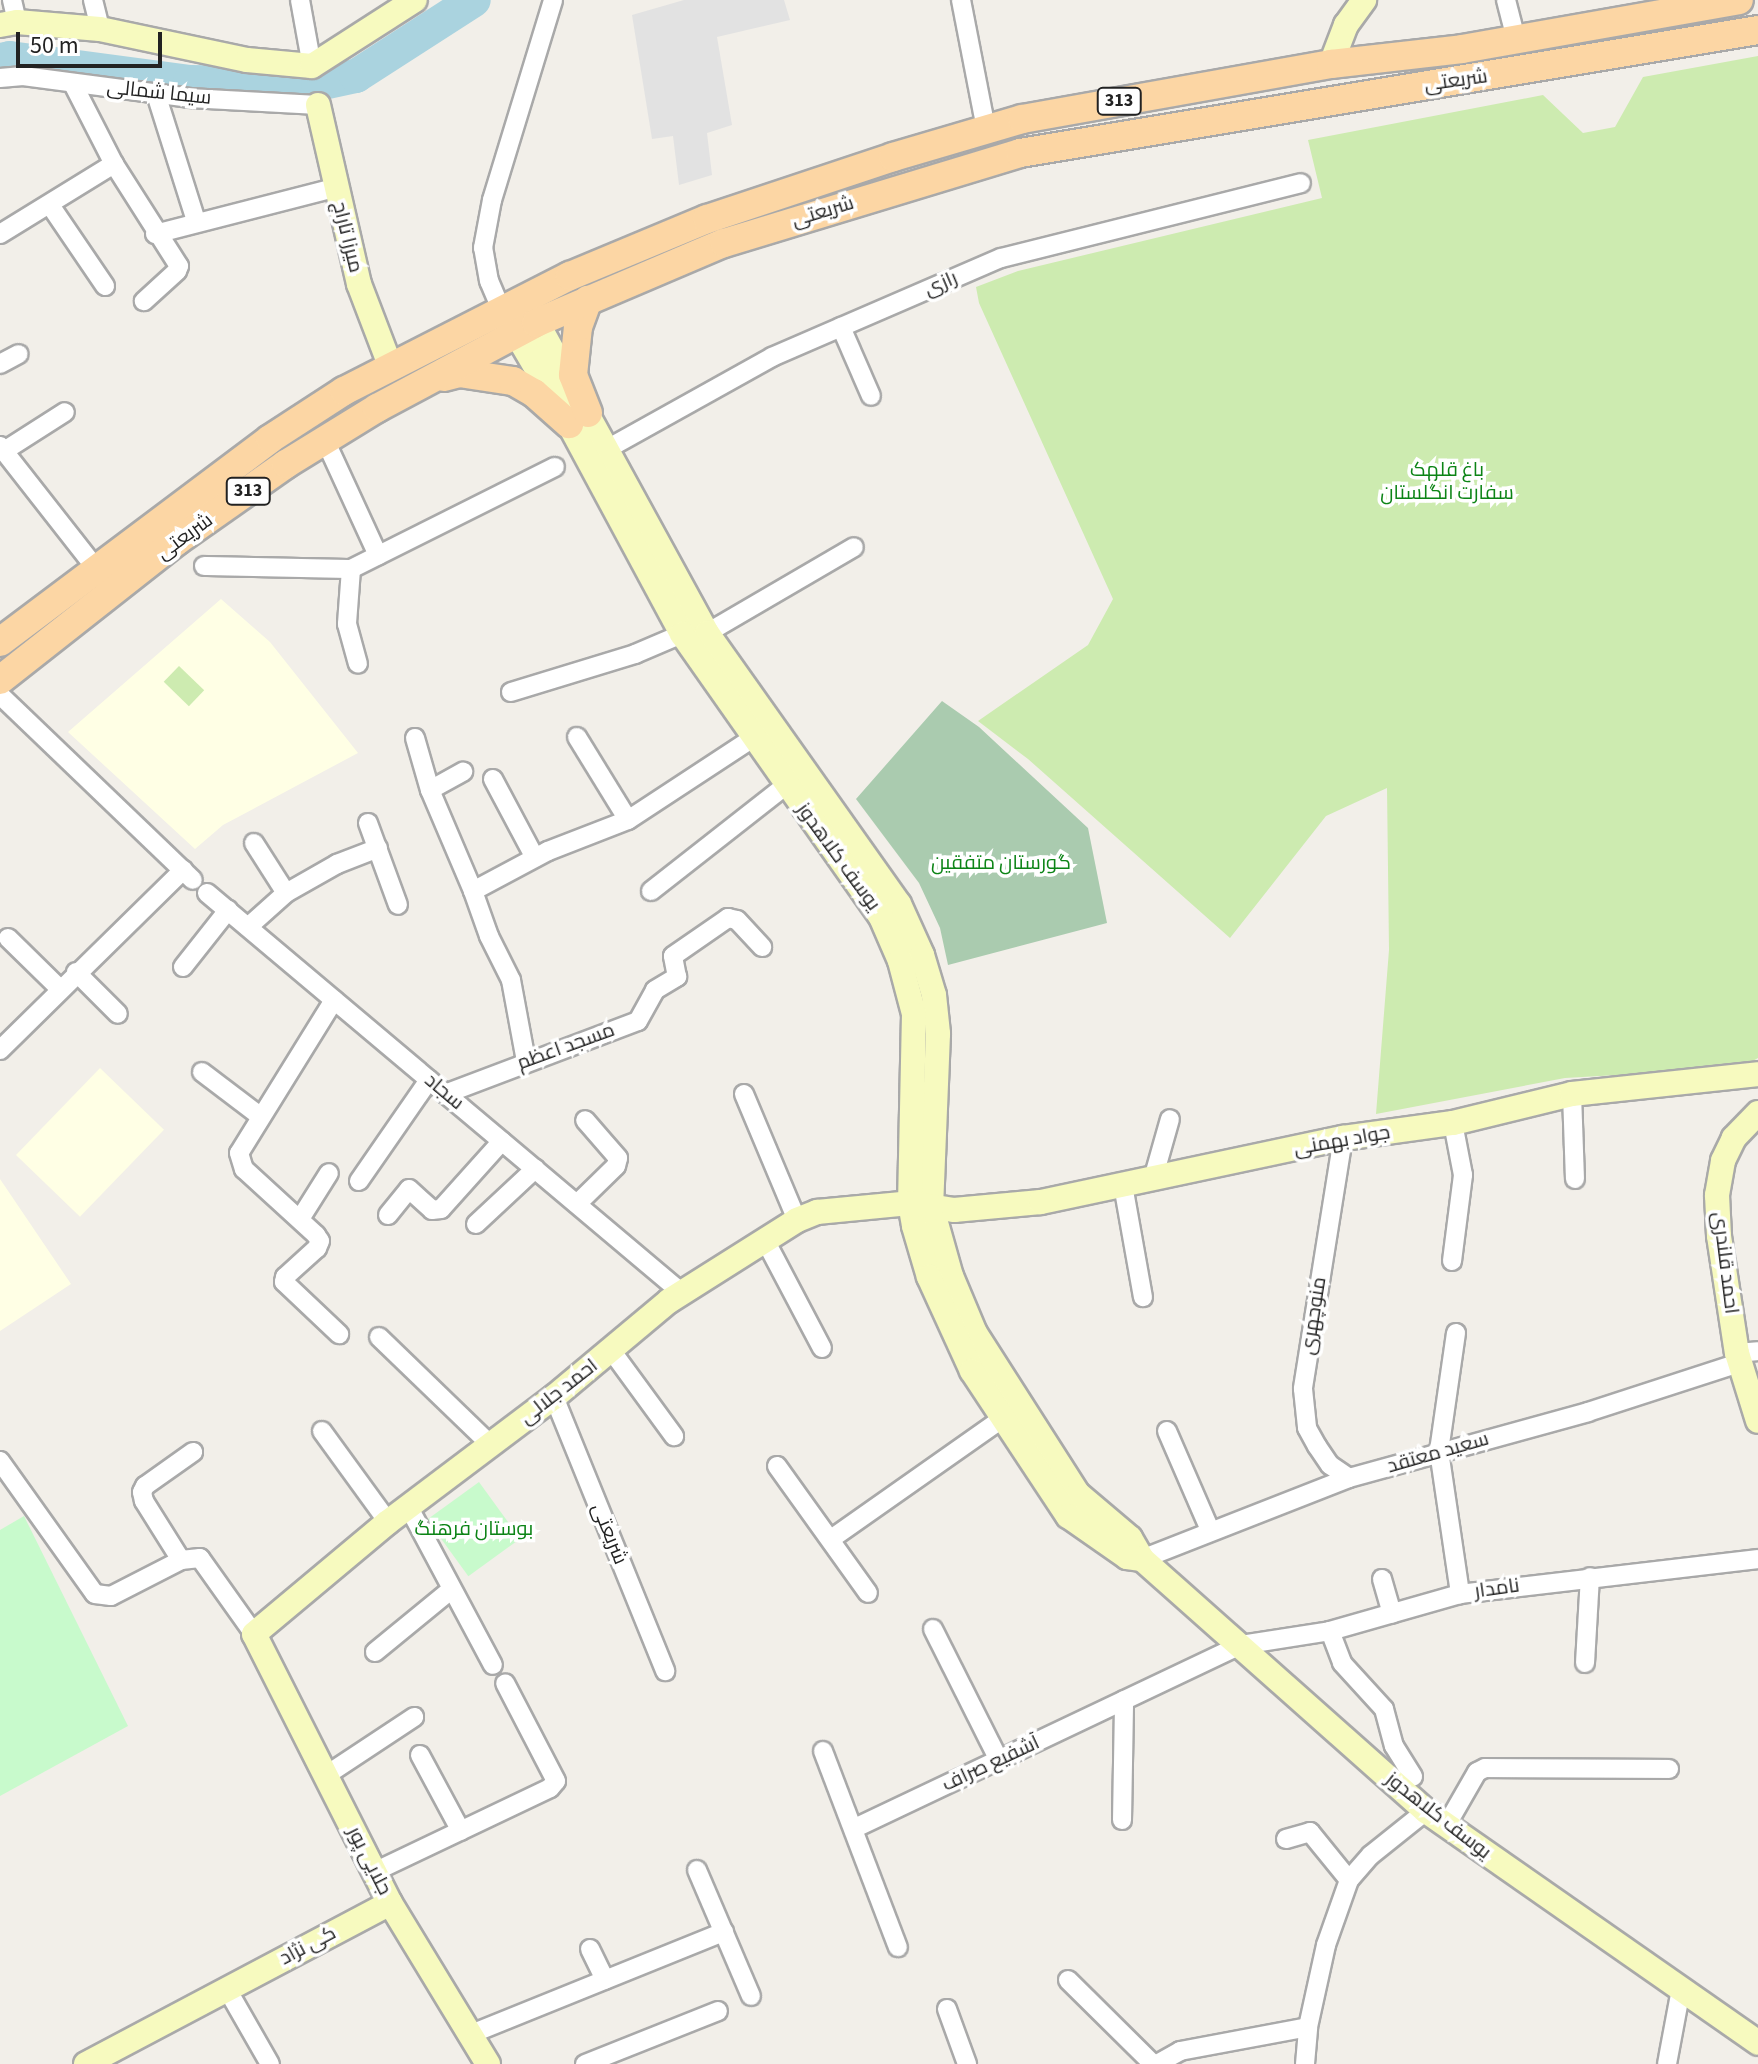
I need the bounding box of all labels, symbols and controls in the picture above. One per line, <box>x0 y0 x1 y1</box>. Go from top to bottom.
scale bar <box>20 16 166 66</box>
text: 50 m <box>30 28 79 63</box>
street label: شریعتی <box>1423 65 1489 97</box>
street label: سیما شمالی <box>106 76 212 110</box>
road number: 313 <box>1095 87 1143 115</box>
street label: شریعتی <box>789 191 857 233</box>
street label: میرزا تاراج <box>327 199 367 275</box>
street label: رازی <box>921 266 961 302</box>
park label: باغ قلهک سفارت انگلستان <box>1380 459 1514 506</box>
road number: 313 <box>224 477 272 505</box>
street label: شریعتی <box>152 509 218 565</box>
street label: یوسف کلاهدوز <box>791 798 885 916</box>
park label: گورستان متفقین <box>931 851 1071 875</box>
street label: مسجد اعظم <box>514 1018 618 1076</box>
street label: سجاد <box>419 1069 469 1115</box>
street label: جواد بهمنی <box>1292 1121 1392 1161</box>
street label: احمد قلندری <box>1707 1211 1743 1315</box>
street label: منوچهری <box>1296 1275 1332 1357</box>
street label: احمد جلالی <box>515 1354 603 1430</box>
street label: سعید معتقد <box>1384 1427 1492 1479</box>
street label: شریعتی <box>586 1500 632 1568</box>
park label: بوستان فرهنگ <box>415 1517 533 1541</box>
street label: نامدار <box>1473 1574 1521 1604</box>
street label: آشفیع صراف <box>938 1731 1044 1797</box>
street label: یوسف کلاهدوز <box>1380 1767 1496 1865</box>
street label: جلایی پور <box>342 1823 396 1899</box>
street label: کی نژاد <box>276 1921 340 1971</box>

